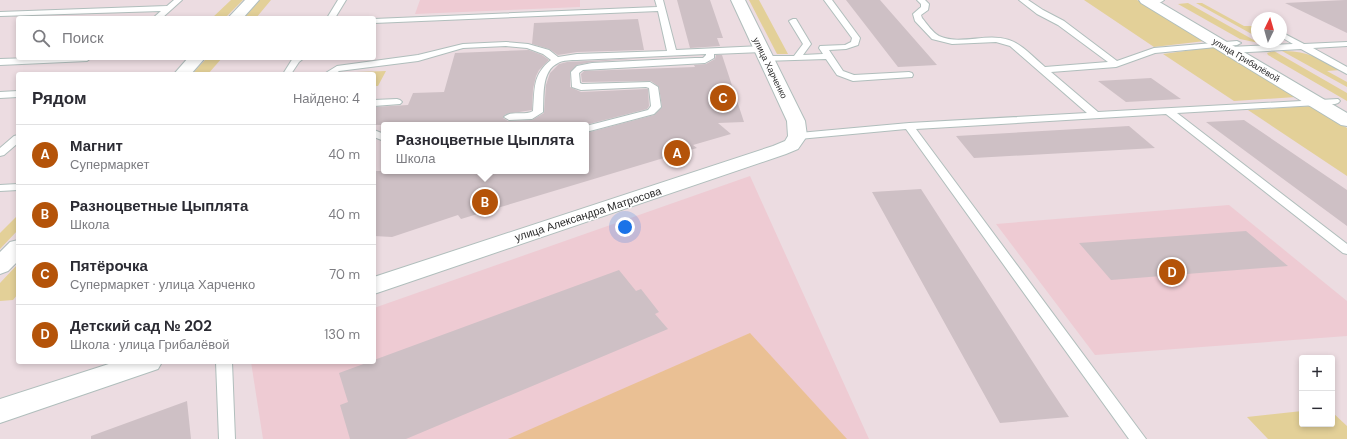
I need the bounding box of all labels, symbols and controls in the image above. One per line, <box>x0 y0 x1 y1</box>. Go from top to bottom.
north arrow <box>1251 12 1287 48</box>
search box <box>16 16 376 60</box>
icon: search <box>30 27 52 49</box>
text: Поиск <box>62 28 104 48</box>
street label: улица Харченко <box>750 35 790 101</box>
street label: улица Грибалёвой <box>1210 35 1282 85</box>
pin: C <box>710 83 736 113</box>
text: Рядом <box>32 87 87 109</box>
text: Найдено: 4 <box>293 90 360 107</box>
popup <box>381 122 589 174</box>
text: Разноцветные Цыплята <box>396 130 574 150</box>
text: Магнит <box>70 136 123 156</box>
pin: A <box>664 138 690 168</box>
text: A <box>40 146 50 163</box>
text: 40 m <box>328 146 360 163</box>
text: Школа <box>396 150 435 167</box>
text: Супермаркет <box>70 156 149 173</box>
street label: улица Александра Матросова <box>513 183 664 244</box>
pin: B <box>472 187 498 217</box>
text: Разноцветные Цыплята <box>70 196 248 216</box>
text: B <box>41 206 49 223</box>
text: 40 m <box>328 206 360 223</box>
text: Школа <box>70 216 110 233</box>
your location <box>615 217 635 237</box>
text: Пятёрочка <box>70 256 148 276</box>
pin: D <box>1159 257 1185 287</box>
text: C <box>40 266 50 283</box>
text: 70 m <box>329 266 360 283</box>
text: Супермаркет · улица Харченко <box>70 276 255 293</box>
text: Детский сад № 202 <box>70 316 212 336</box>
text: D <box>40 326 50 343</box>
text: 130 m <box>324 326 360 343</box>
text: Школа · улица Грибалёвой <box>70 336 229 353</box>
map controls <box>1299 355 1335 427</box>
button: + <box>1299 355 1335 391</box>
button: − <box>1299 391 1335 427</box>

